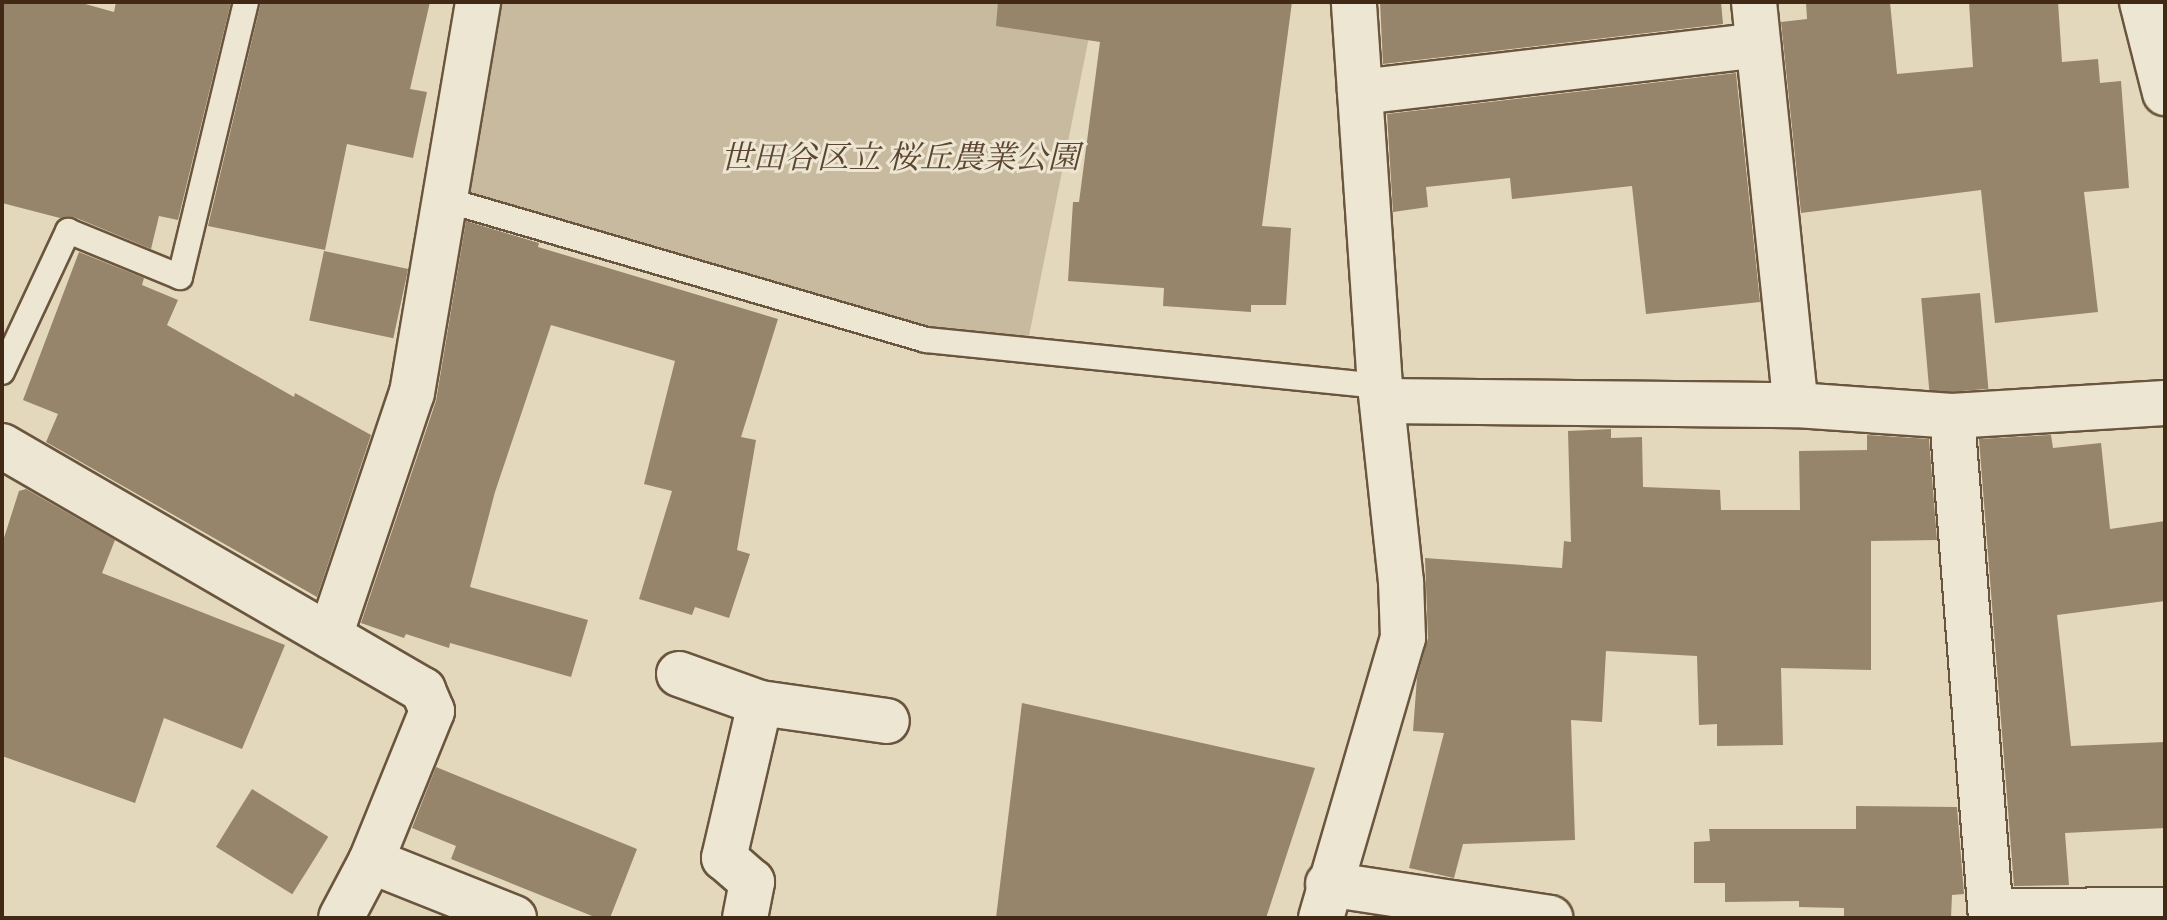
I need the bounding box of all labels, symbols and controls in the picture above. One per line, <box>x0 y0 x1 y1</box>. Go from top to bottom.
park label: 世田谷区立 桜丘農業公園 <box>721 141 1079 179</box>

